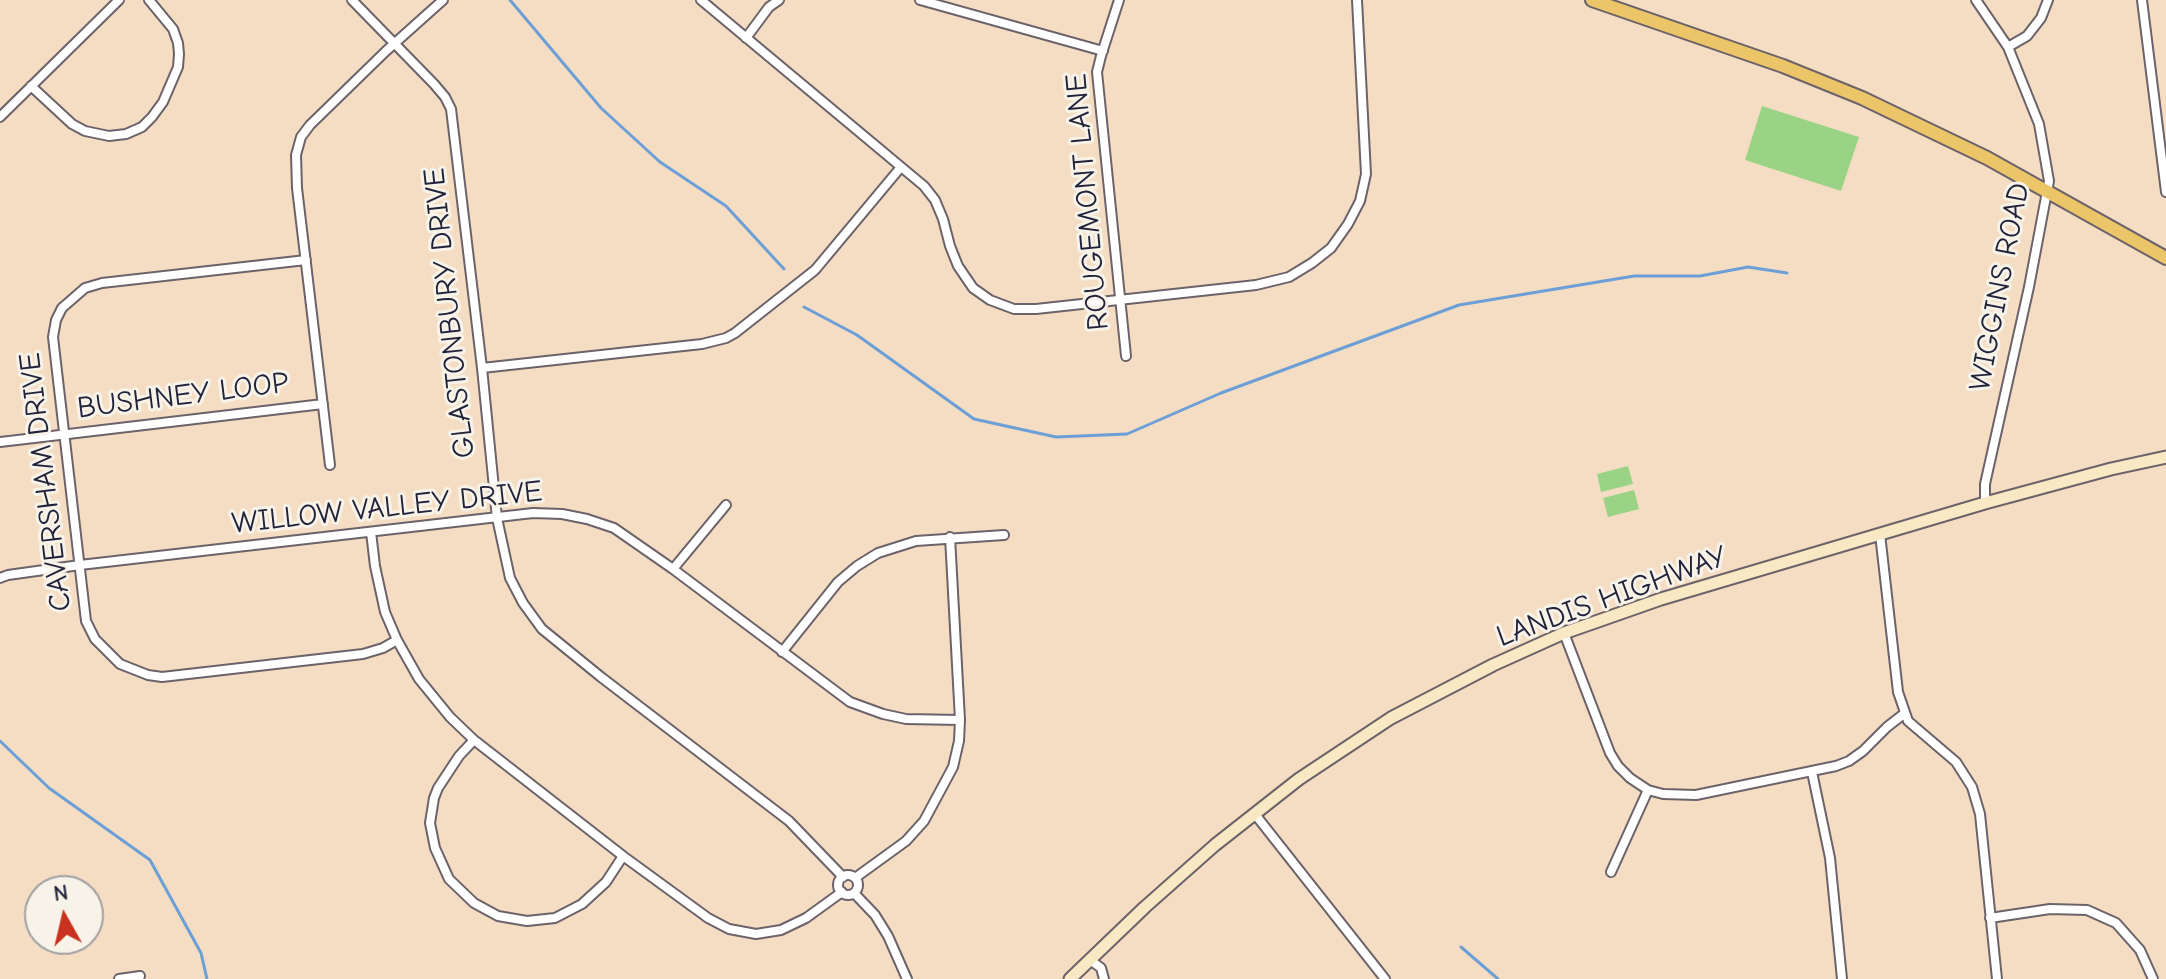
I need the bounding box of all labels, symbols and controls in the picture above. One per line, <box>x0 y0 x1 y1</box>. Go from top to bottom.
street label: ROUGEMONT LANE <box>1059 72 1117 332</box>
street label: GLASTONBURY DRIVE <box>417 166 483 460</box>
street label: WIGGINS ROAD <box>1962 180 2038 394</box>
street label: CAVERSHAM DRIVE <box>12 351 80 613</box>
street label: BUSHNEY LOOP <box>75 365 291 427</box>
street label: WILLOW VALLEY DRIVE <box>230 474 544 542</box>
street label: LANDIS HIGHWAY <box>1492 539 1732 655</box>
north arrow <box>24 875 104 955</box>
text: N <box>52 879 70 907</box>

